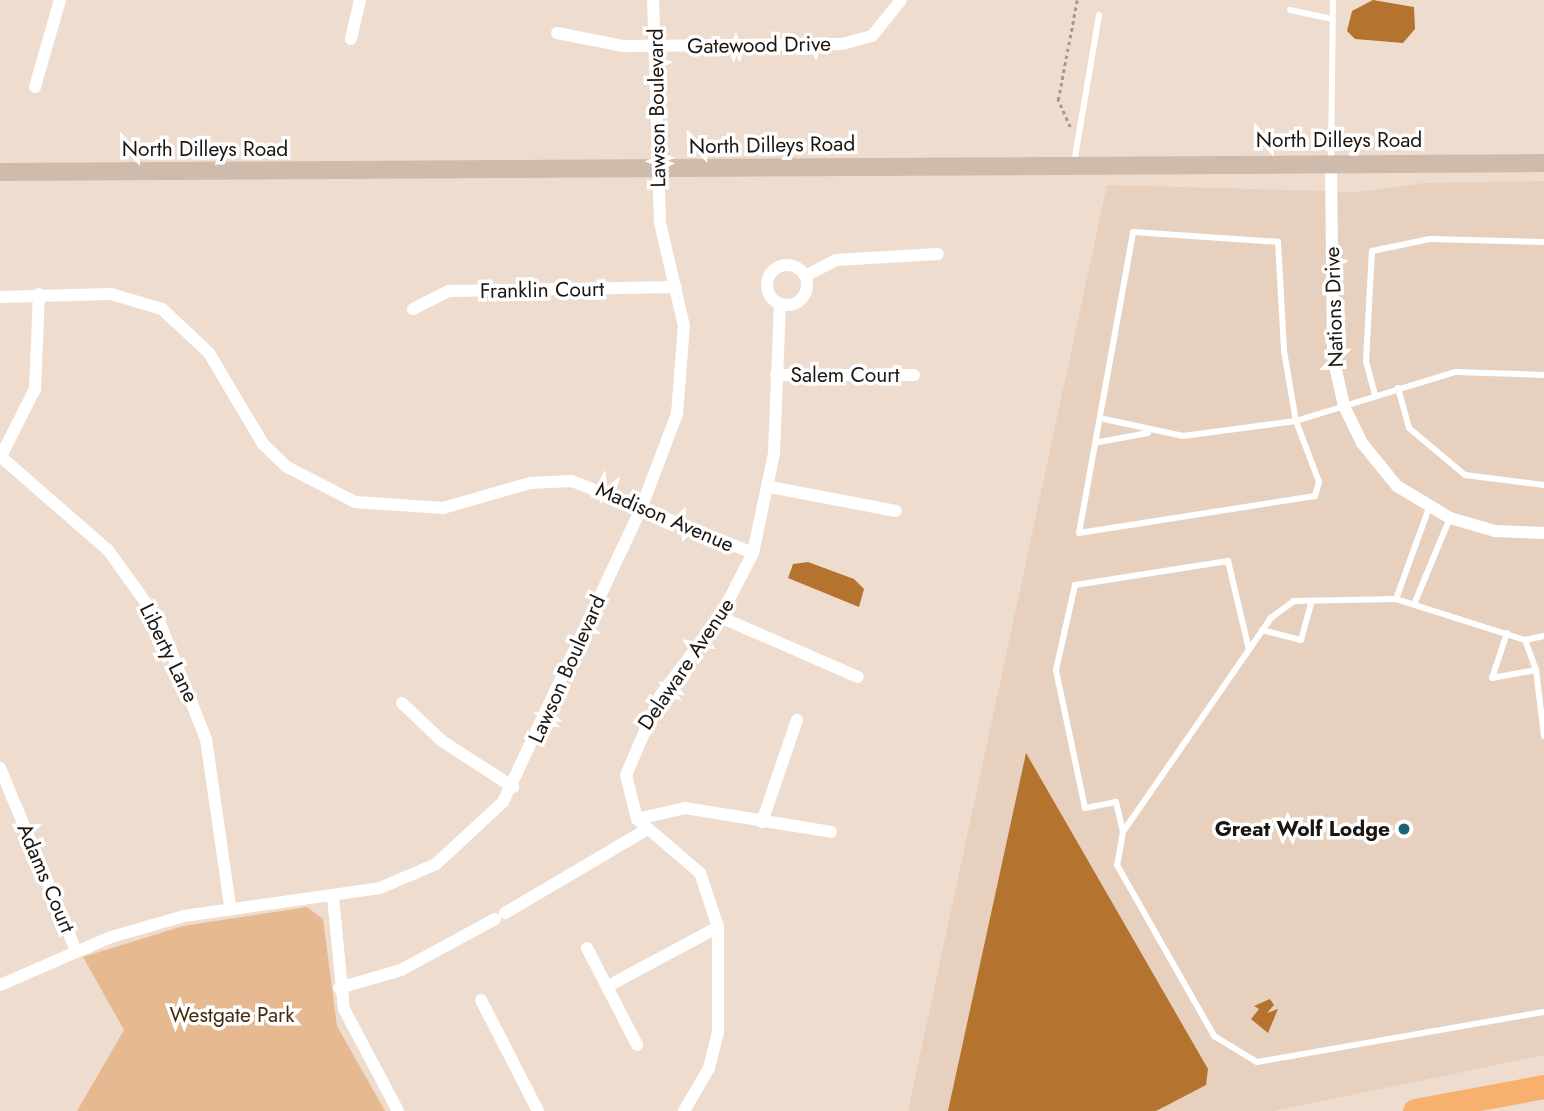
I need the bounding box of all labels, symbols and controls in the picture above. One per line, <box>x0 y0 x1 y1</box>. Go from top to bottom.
street label: Lawson Boulevard <box>643 28 671 188</box>
street label: Gatewood Drive <box>687 31 831 59</box>
street label: North Dilleys Road <box>1256 127 1422 153</box>
street label: North Dilleys Road <box>689 131 855 159</box>
street label: North Dilleys Road <box>122 136 288 162</box>
street label: Nations Drive <box>1319 246 1349 368</box>
street label: Franklin Court <box>480 276 604 304</box>
street label: Salem Court <box>790 362 900 388</box>
street label: Madison Avenue <box>592 477 738 557</box>
street label: Lawson Boulevard <box>523 591 611 747</box>
street label: Delaware Avenue <box>633 593 739 735</box>
street label: Liberty Lane <box>134 599 204 707</box>
place label: Great Wolf Lodge <box>1215 816 1390 842</box>
street label: Adams Court <box>12 820 80 936</box>
marker: Great Wolf Lodge <box>1396 821 1412 837</box>
park label: Westgate Park <box>169 1002 295 1028</box>

